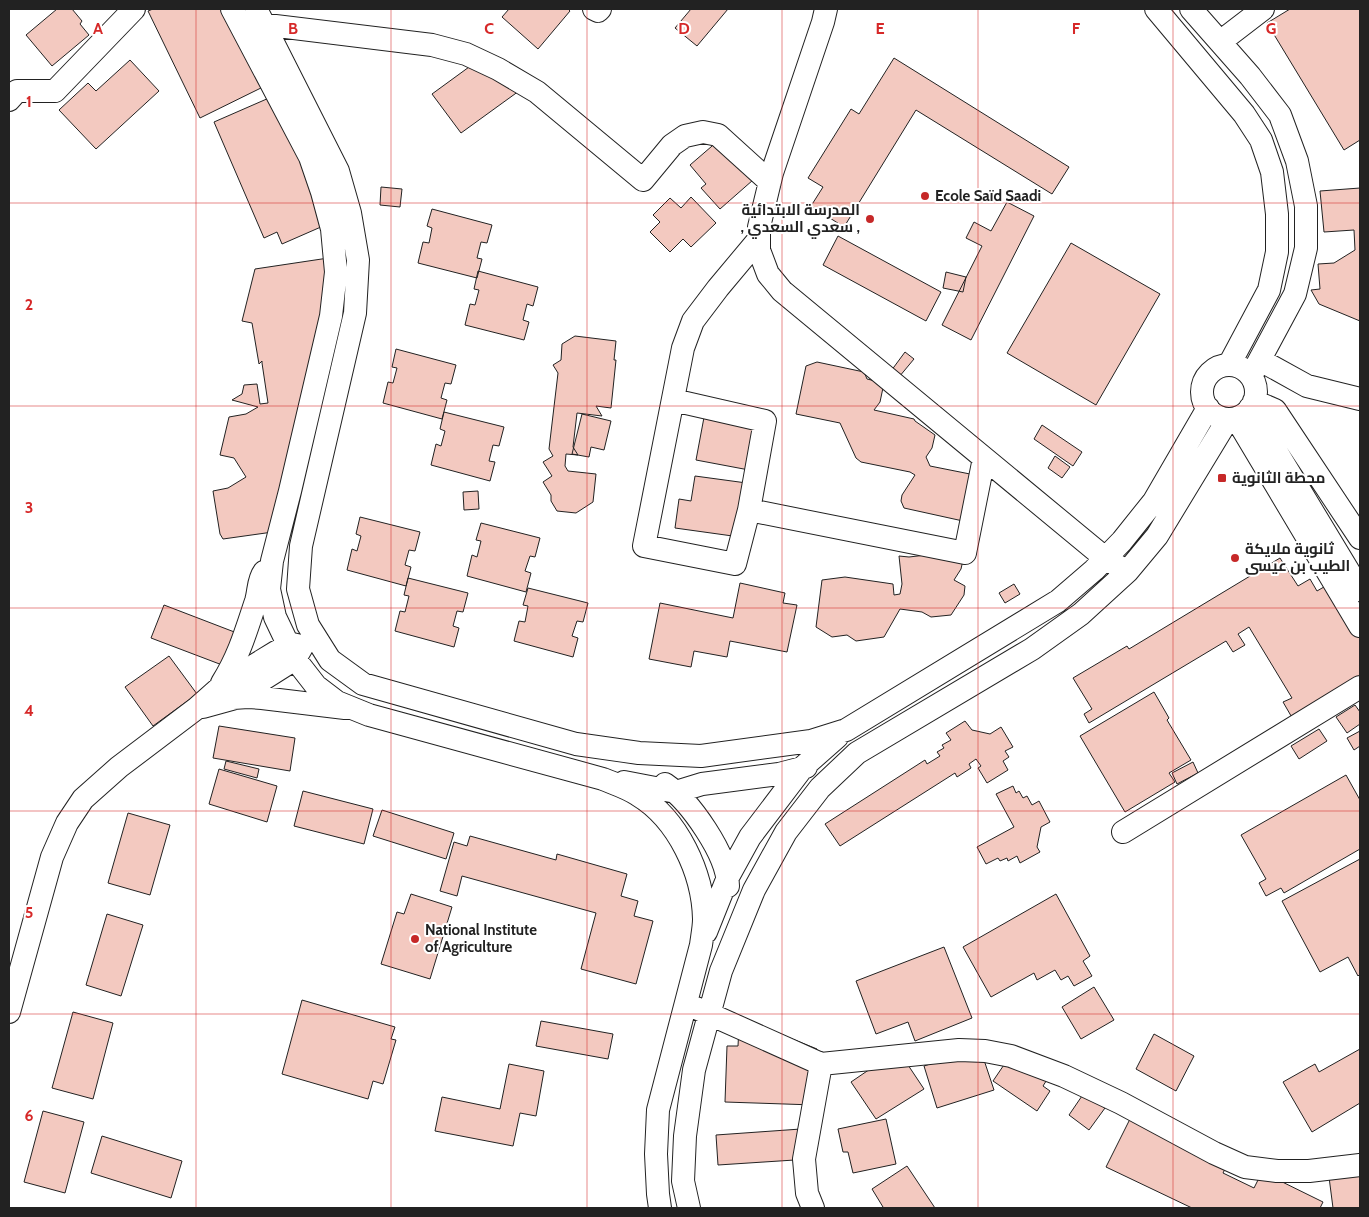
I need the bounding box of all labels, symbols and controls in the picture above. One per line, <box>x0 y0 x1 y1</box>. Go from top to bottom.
text: A <box>93 19 103 38</box>
text: B <box>288 19 298 38</box>
text: C <box>484 19 494 38</box>
text: D <box>678 19 690 38</box>
text: E <box>875 19 885 38</box>
text: F <box>1072 19 1081 38</box>
text: G <box>1266 19 1276 38</box>
text: 1 <box>26 92 32 111</box>
place label: Ecole Saïd Saadi <box>935 187 1041 205</box>
marker: Ecole Saïd Saadi <box>919 190 931 202</box>
place label: المدرسة الابتدائية , سعدي السعدي , <box>741 201 860 239</box>
marker: المدرسة الابتدائية , سعدي السعدي , <box>864 213 876 225</box>
text: 2 <box>25 295 33 314</box>
place label: محطة الثانوية <box>1232 469 1325 487</box>
marker: محطة الثانوية <box>1216 472 1228 484</box>
text: 3 <box>25 498 33 517</box>
place label: ثانوية ملايكة الطيب بن عيسى <box>1245 540 1350 575</box>
marker: ثانوية ملايكة الطيب بن عيسى <box>1229 552 1241 564</box>
text: 4 <box>24 701 34 720</box>
text: 5 <box>25 903 33 922</box>
place label: National Institute of Agriculture <box>425 921 537 956</box>
marker: National Institute of Agriculture <box>409 933 421 945</box>
text: 6 <box>25 1106 34 1125</box>

